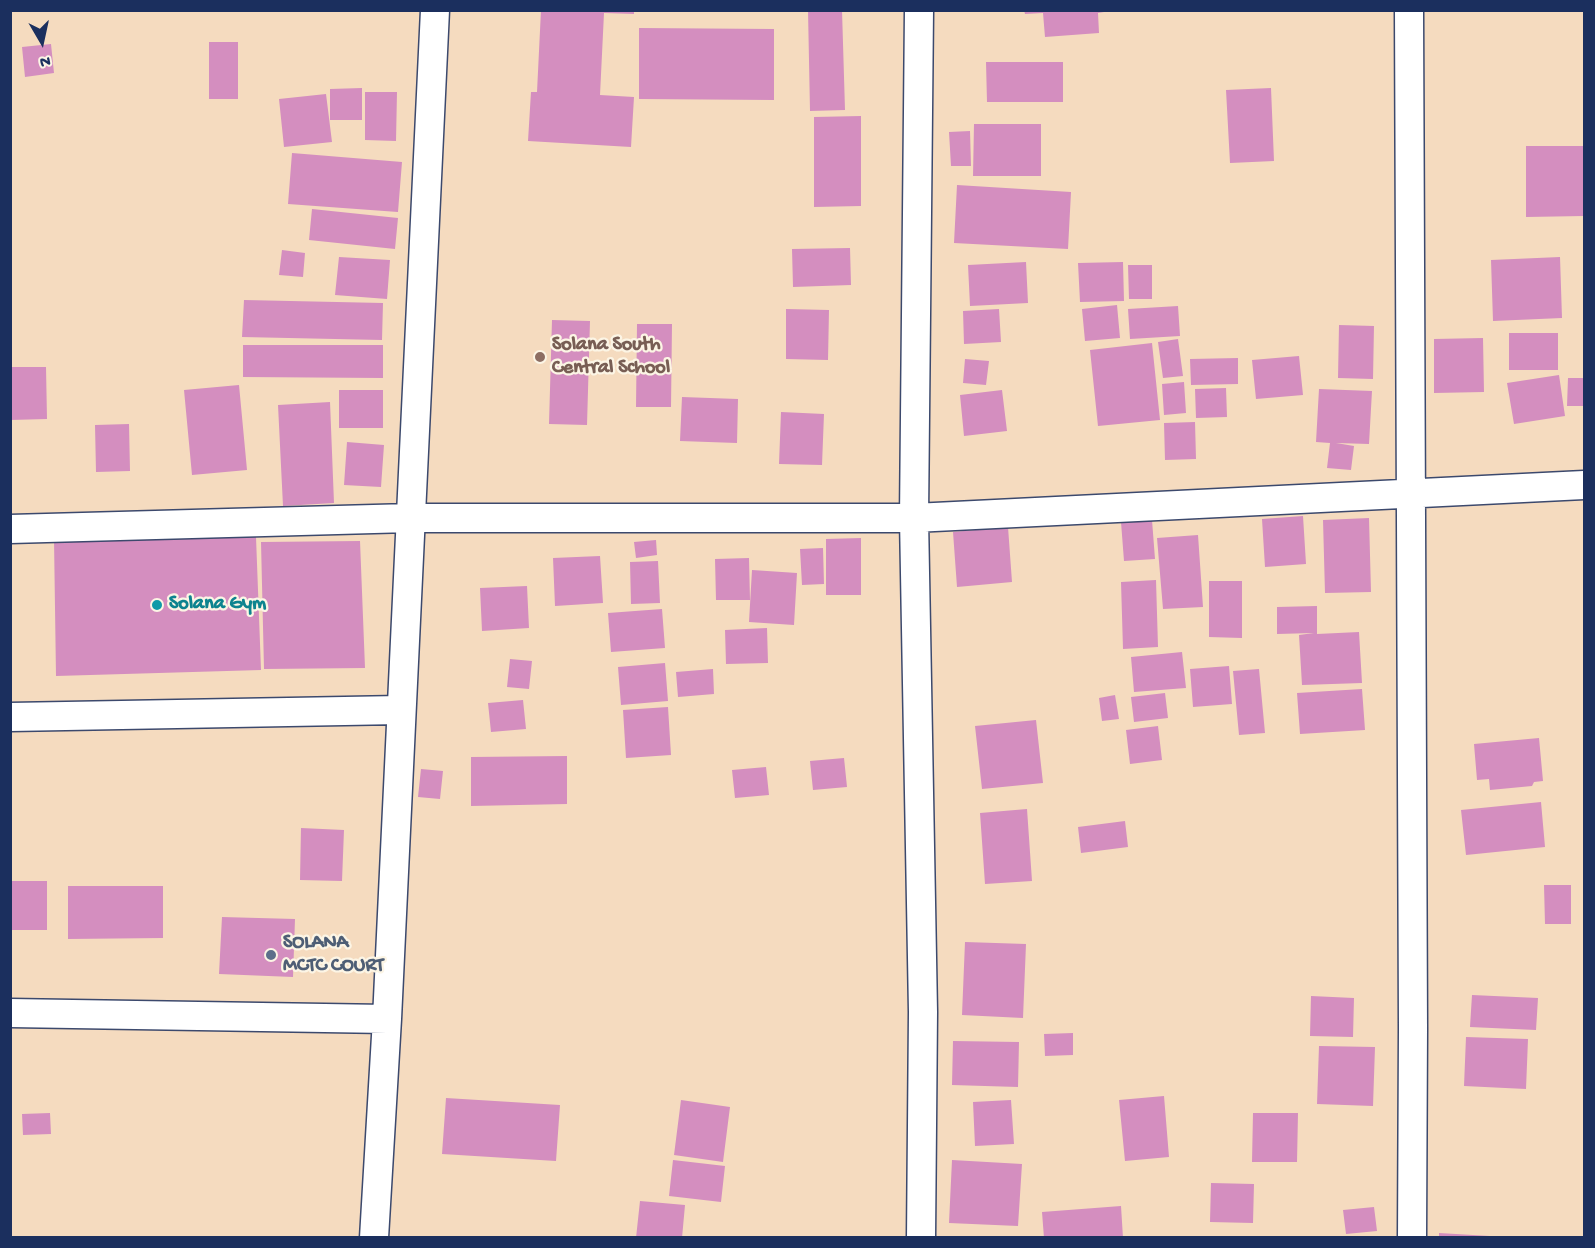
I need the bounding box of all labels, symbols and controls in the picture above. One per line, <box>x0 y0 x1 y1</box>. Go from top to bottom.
north arrow <box>12 12 72 72</box>
text: N <box>38 50 52 70</box>
place label: Solana South Central School <box>552 334 670 381</box>
marker: Solana South Central School <box>533 350 547 364</box>
place label: Solana Gym <box>169 593 266 617</box>
marker: Solana Gym <box>150 598 164 612</box>
place label: SOLANA MCTC COURT <box>283 932 384 979</box>
marker: SOLANA MCTC COURT <box>264 948 278 962</box>

